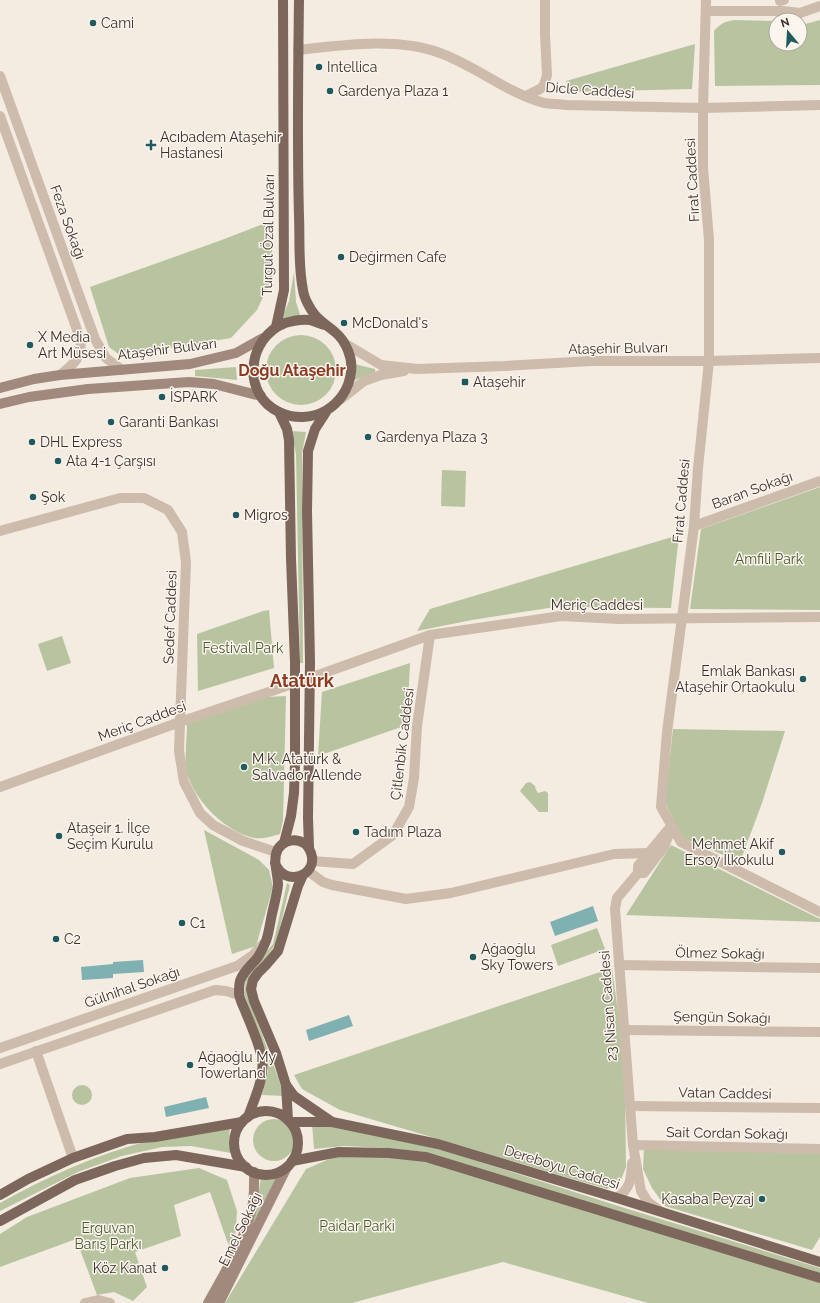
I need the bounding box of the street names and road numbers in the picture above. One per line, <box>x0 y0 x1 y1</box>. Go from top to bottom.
street label: Dicle Caddesi <box>545 79 635 101</box>
street label: Fırat Caddesi <box>682 138 702 222</box>
street label: Turgut Özal Bulvarı <box>257 174 277 296</box>
street label: Feza Sokağı <box>47 183 89 261</box>
street label: Ataşehir Bulvarı <box>116 335 218 363</box>
street label: Ataşehir Bulvarı <box>568 339 668 357</box>
street label: Fırat Caddesi <box>669 458 693 544</box>
street label: Baran Sokağı <box>709 468 795 512</box>
street label: Sedef Caddesi <box>160 570 180 664</box>
street label: Meriç Caddesi <box>551 597 643 613</box>
street label: Çitlenbik Caddesi <box>387 687 417 801</box>
street label: Meriç Caddesi <box>96 698 188 744</box>
street label: Ölmez Sokağı <box>675 942 765 962</box>
street label: 23 Nisan Caddesi <box>596 950 620 1062</box>
street label: Gülnihal Sokağı <box>82 963 182 1011</box>
street label: Şengün Sokağı <box>673 1008 771 1026</box>
street label: Vatan Caddesi <box>678 1084 772 1102</box>
street label: Sait Cordan Sokağı <box>666 1124 788 1142</box>
street label: Dereboyu Caddesi <box>502 1142 622 1192</box>
street label: Emel Sokağı <box>215 1190 265 1268</box>

